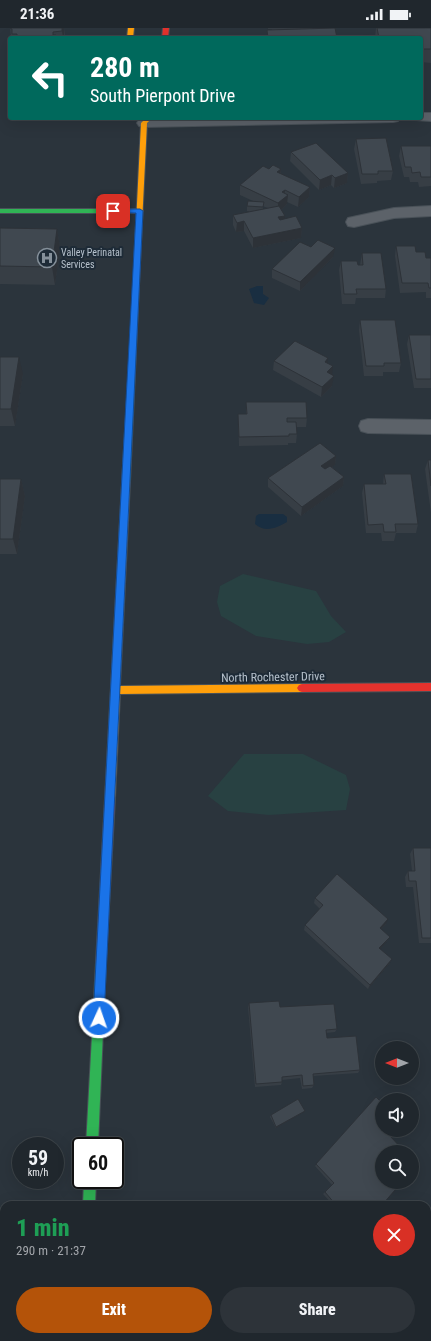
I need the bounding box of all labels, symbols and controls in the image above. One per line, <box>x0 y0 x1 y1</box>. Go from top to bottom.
text: 21:36 <box>20 5 54 23</box>
text: 280 m <box>90 51 160 84</box>
icon: left <box>24 52 76 104</box>
text: South Pierpont Drive <box>90 85 235 106</box>
pin <box>96 194 130 228</box>
icon: arrive <box>102 200 124 222</box>
hospital icon: Valley Perinatal Services <box>36 247 58 269</box>
place label: Valley Perinatal Services <box>61 247 122 270</box>
street label: North Rochester Drive <box>221 669 325 685</box>
position arrow <box>78 997 120 1039</box>
north arrow <box>375 1041 419 1085</box>
map controls <box>375 1041 419 1189</box>
button: sound <box>375 1093 419 1137</box>
speed limit sign: 60 <box>72 1137 124 1189</box>
button: search <box>375 1145 419 1189</box>
text: 59 <box>28 1146 48 1170</box>
text: km/h <box>28 1167 48 1178</box>
text: 1 min <box>16 1214 70 1242</box>
button: close <box>373 1214 415 1256</box>
text: 290 m · 21:37 <box>16 1243 86 1258</box>
button: Exit <box>16 1287 212 1333</box>
button: Share <box>220 1287 415 1333</box>

